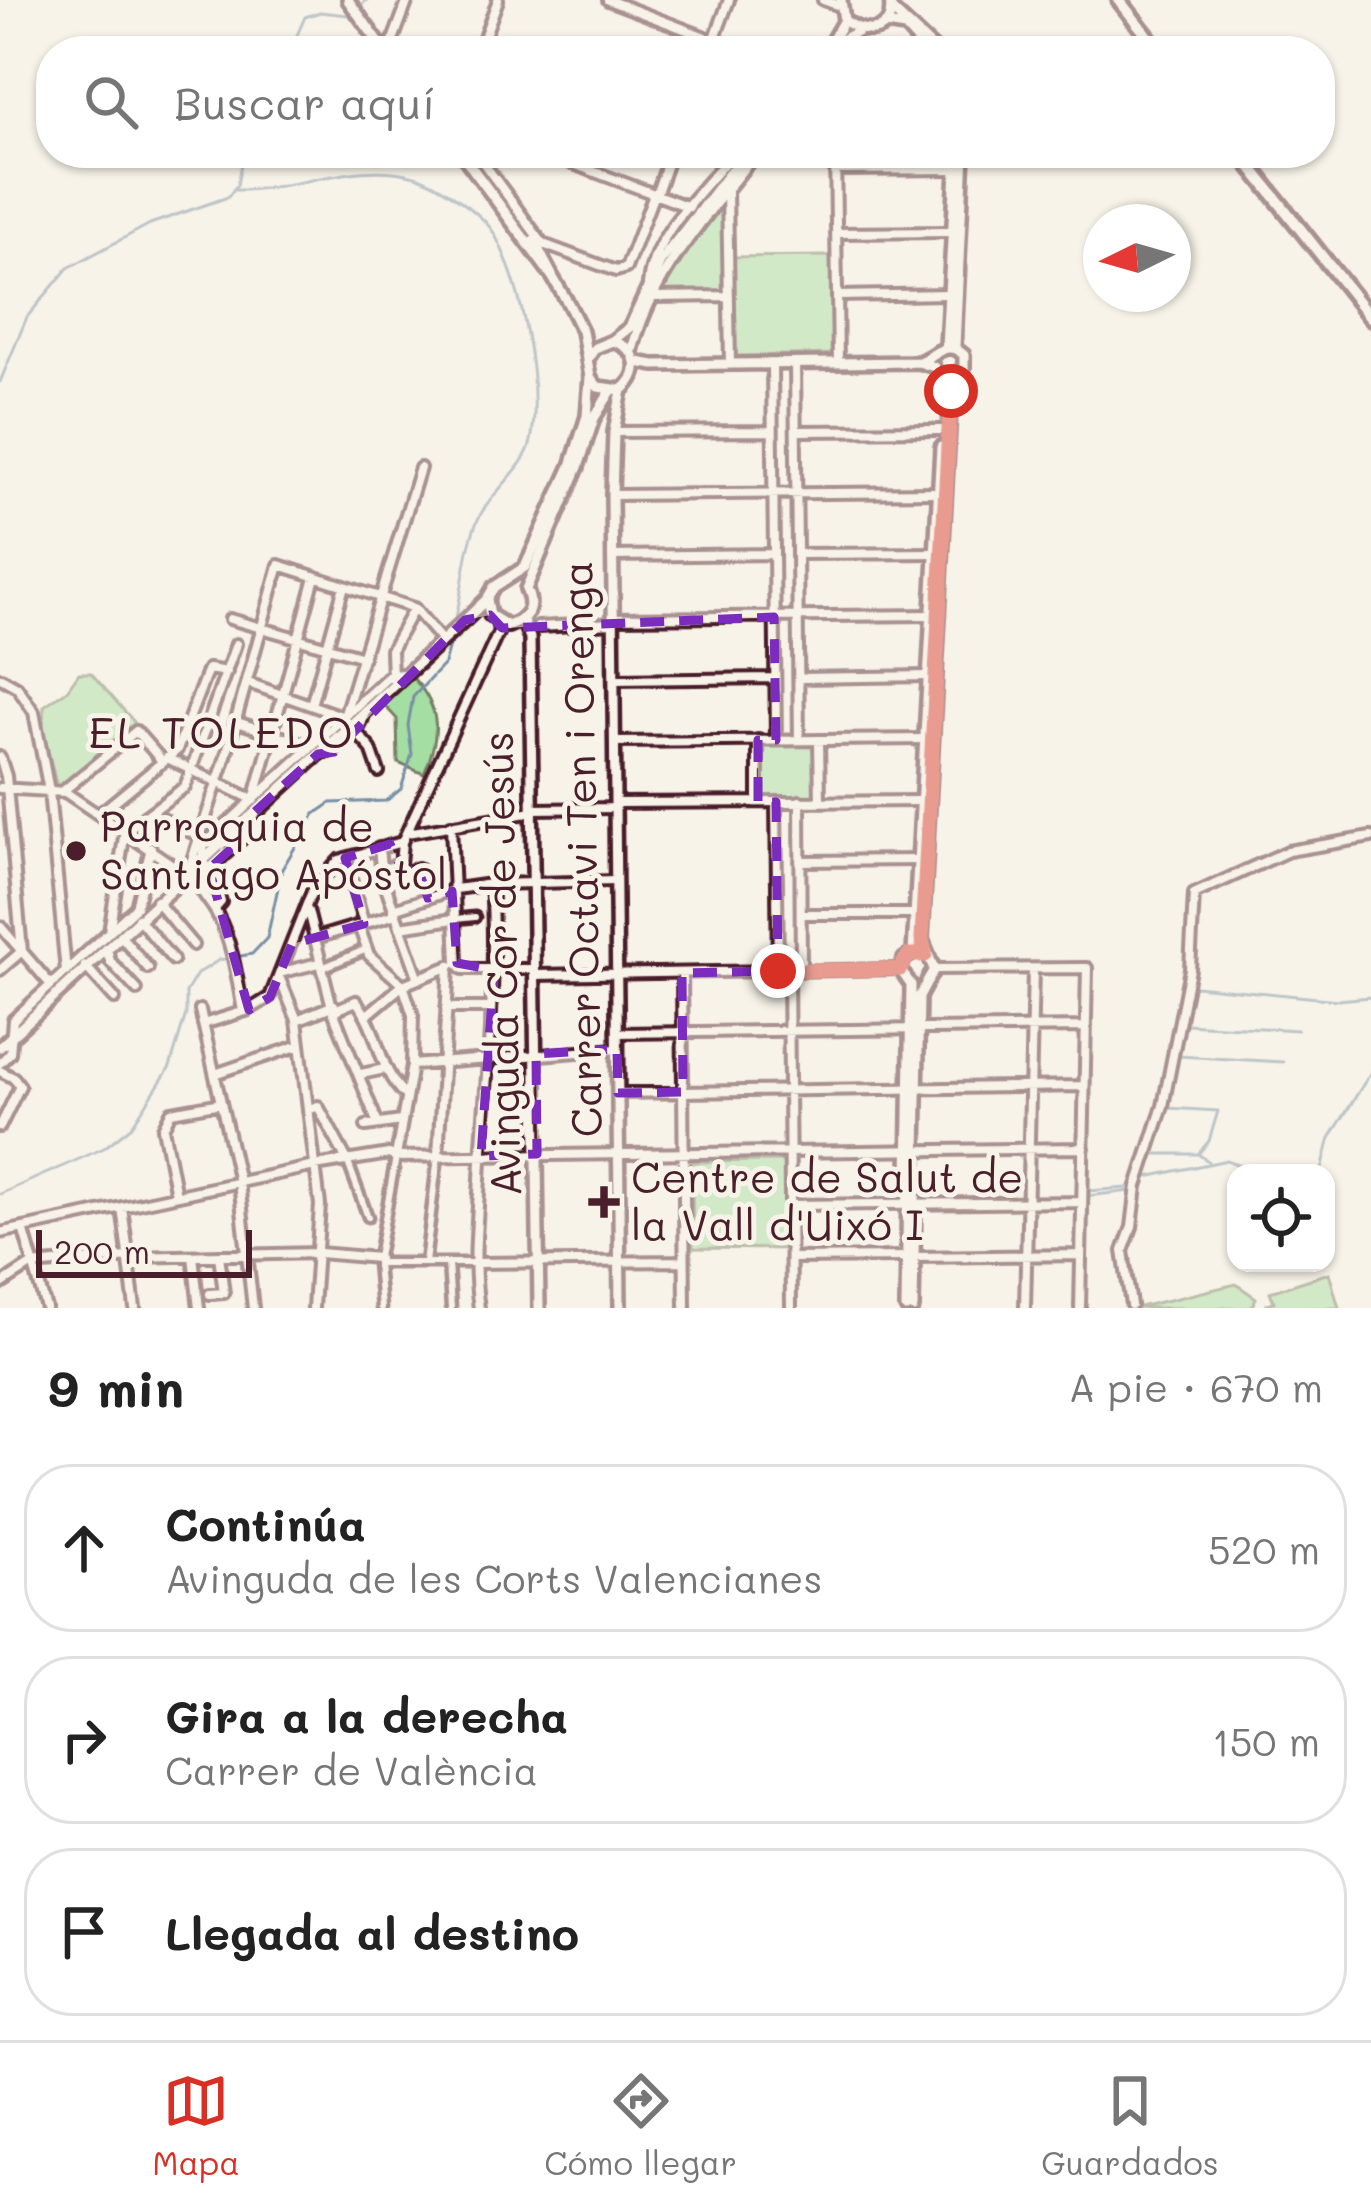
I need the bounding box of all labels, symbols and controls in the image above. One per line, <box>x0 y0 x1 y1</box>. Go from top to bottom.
search box <box>36 36 1335 168</box>
icon: search <box>78 69 144 135</box>
text: Buscar aquí <box>174 73 436 131</box>
north arrow <box>1083 204 1191 312</box>
route start <box>924 364 978 418</box>
street label: Carrer Octavi Ten i Orenga <box>548 560 613 1138</box>
district label: EL TOLEDO <box>88 702 356 760</box>
street label: Avinguda Cor de Jesús <box>469 731 532 1197</box>
place label: Parroquia de Santiago Apóstol <box>100 798 448 901</box>
marker: Parroquia de Santiago Apóstol <box>63 838 89 864</box>
route end <box>751 944 805 998</box>
place label: Centre de Salut de la Vall d'Uixó I <box>631 1149 1023 1252</box>
map controls <box>1227 1164 1335 1272</box>
button: locate <box>1227 1164 1335 1272</box>
marker: Centre de Salut de la Vall d'Uixó I <box>588 1186 620 1218</box>
scale bar <box>36 1224 252 1277</box>
text: 200 m <box>54 1229 150 1272</box>
text: 9 min <box>48 1353 184 1420</box>
text: A pie · 670 m <box>1069 1361 1323 1412</box>
text: Continúa <box>165 1494 366 1552</box>
icon: ahead <box>51 1515 117 1581</box>
text: 520 m <box>1208 1523 1320 1574</box>
text: Avinguda de les Corts Valencianes <box>165 1552 822 1603</box>
text: Gira a la derecha <box>165 1686 568 1744</box>
icon: right <box>51 1707 117 1773</box>
text: 150 m <box>1212 1715 1320 1766</box>
text: Carrer de València <box>165 1744 538 1795</box>
icon: arrive <box>51 1899 117 1965</box>
text: Llegada al destino <box>165 1903 579 1961</box>
tab: Mapa <box>152 2068 240 2183</box>
tab: Cómo llegar <box>544 2068 737 2183</box>
tab: Guardados <box>1041 2068 1219 2183</box>

